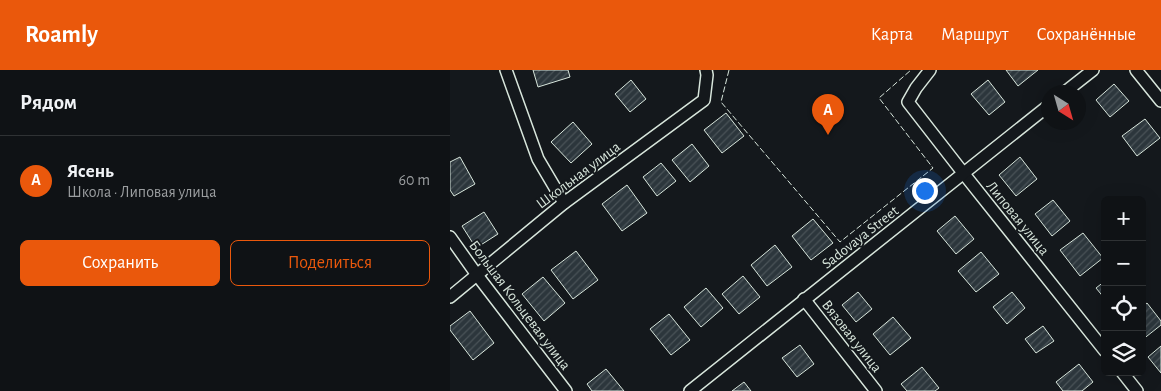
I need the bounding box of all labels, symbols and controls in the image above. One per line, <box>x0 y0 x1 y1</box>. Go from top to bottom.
text: Roamly <box>25 23 98 47</box>
text: Карта <box>871 26 913 44</box>
text: Маршрут <box>941 26 1009 44</box>
text: Сохранённые <box>1037 26 1136 44</box>
north arrow <box>1041 85 1086 130</box>
text: Рядом <box>20 92 77 113</box>
pin: A <box>812 94 844 135</box>
street label: Школьная улица <box>534 139 623 212</box>
text: Ясень <box>67 162 114 181</box>
text: A <box>31 172 41 188</box>
text: 60 m <box>399 172 430 188</box>
your location <box>912 178 938 204</box>
street label: Липовая улица <box>983 178 1052 258</box>
text: Школа · Липовая улица <box>67 184 217 200</box>
map controls <box>1101 196 1146 376</box>
button: + <box>1101 196 1146 241</box>
street label: Sadovaya Street <box>819 203 901 272</box>
street label: Большая Кольцевая улица <box>466 238 573 373</box>
button: Сохранить <box>20 240 220 286</box>
button: Поделиться <box>230 240 430 286</box>
button: − <box>1101 241 1146 286</box>
button: locate <box>1101 286 1146 331</box>
street label: Вязовая улица <box>819 297 884 375</box>
button: layers <box>1101 331 1146 376</box>

